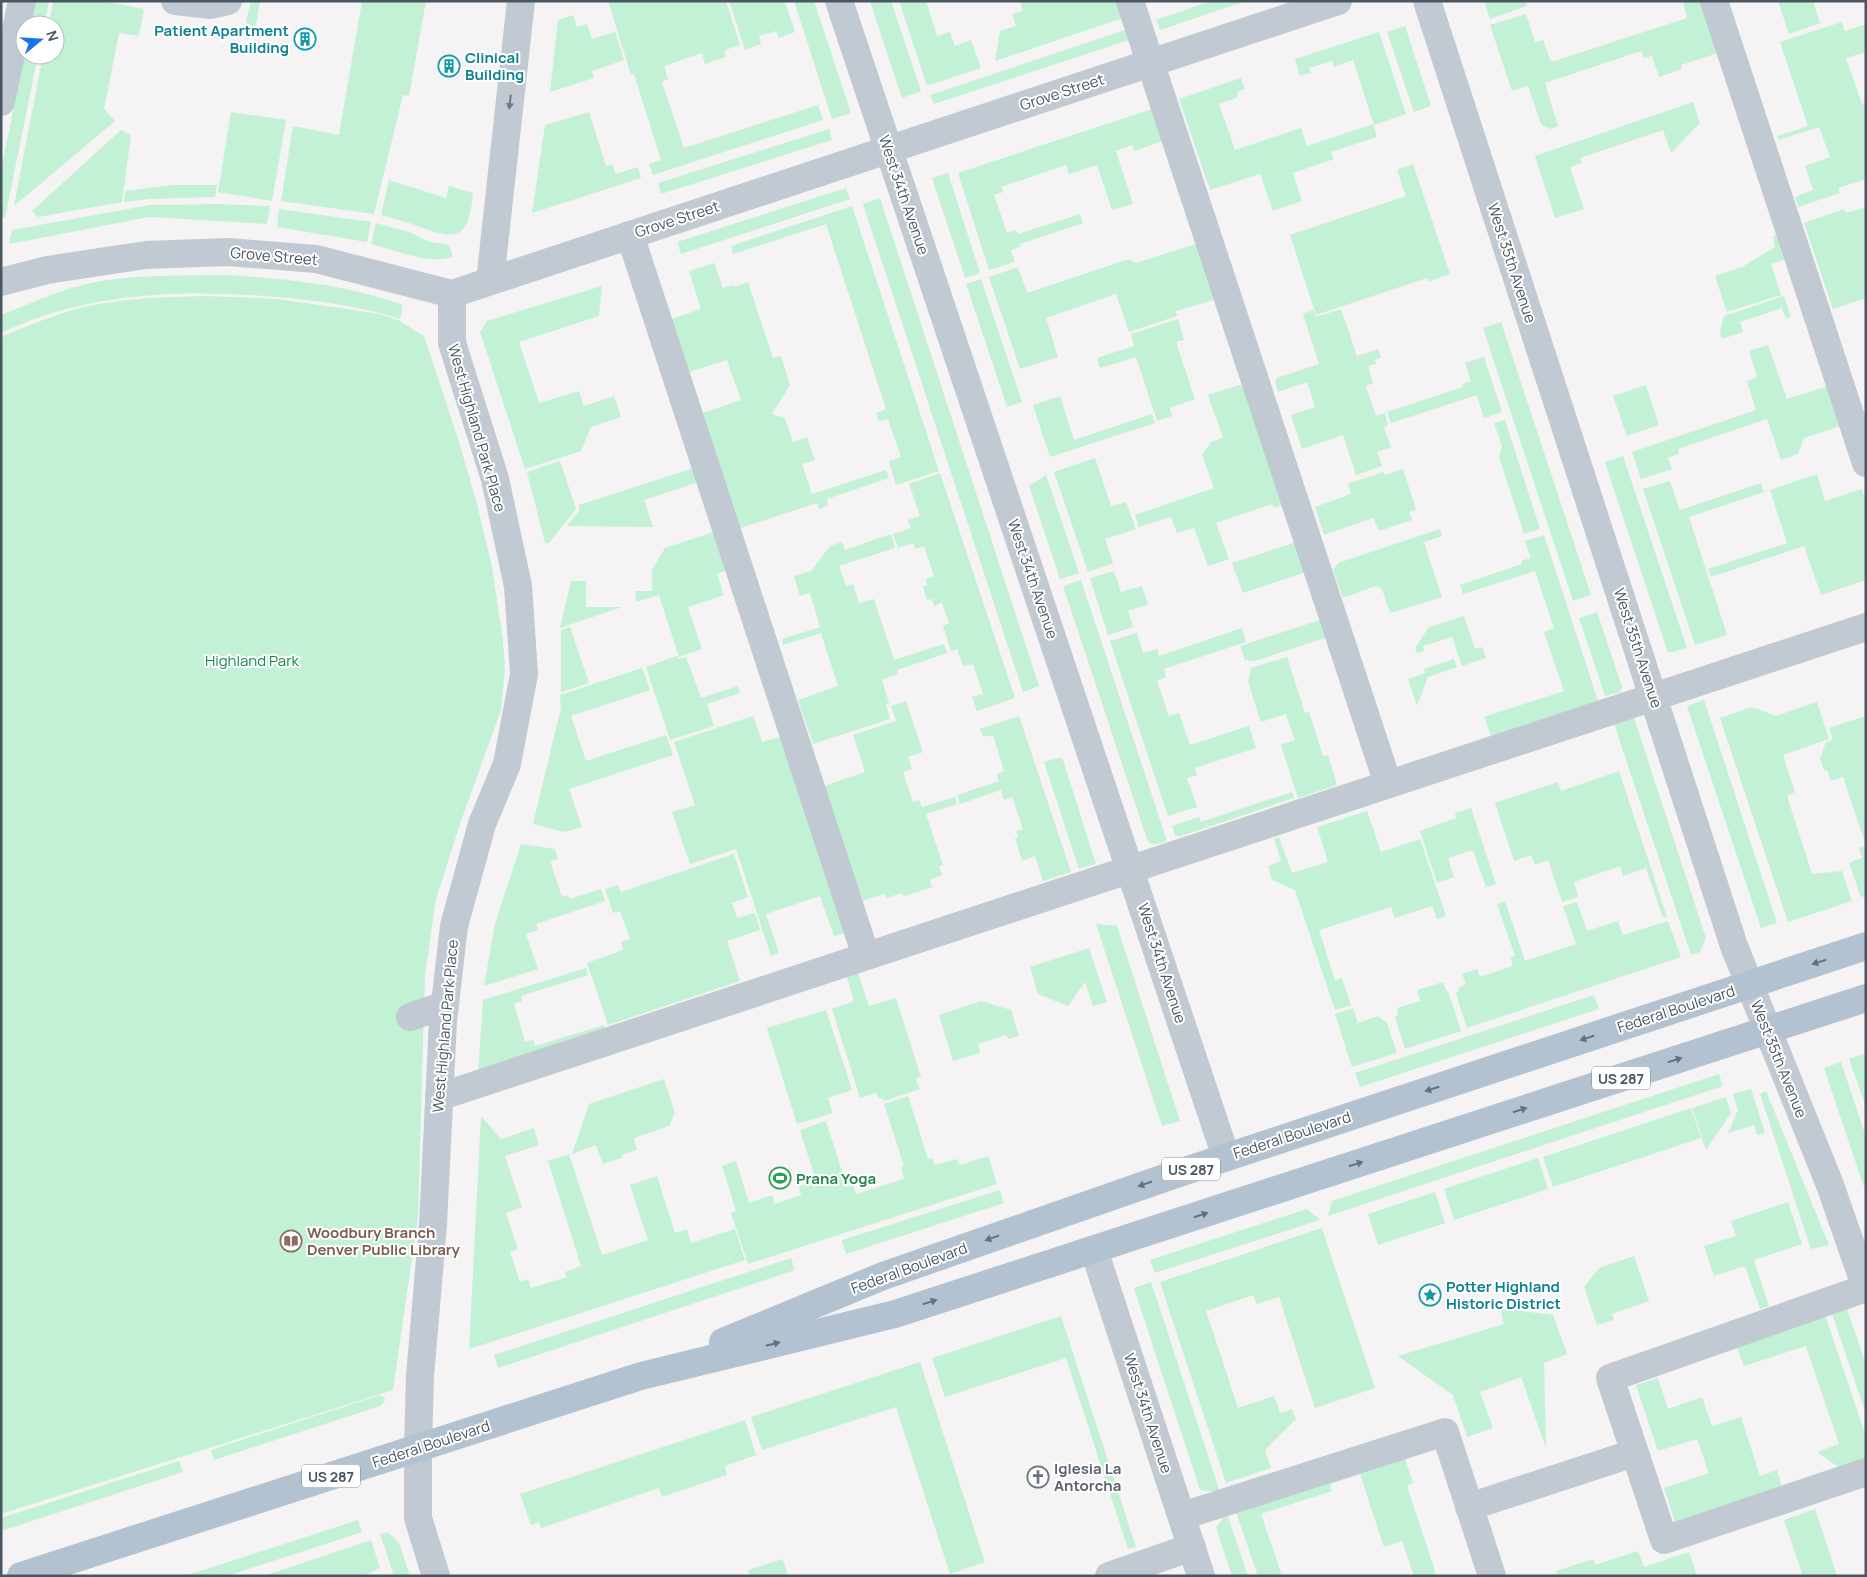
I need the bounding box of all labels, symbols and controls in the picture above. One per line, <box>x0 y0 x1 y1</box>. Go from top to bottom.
north arrow <box>15 15 65 65</box>
place label: Patient Apartment Building <box>154 20 289 58</box>
building icon: Patient Apartment Building <box>293 27 317 51</box>
text: N <box>42 28 63 44</box>
place label: Clinical Building <box>465 47 524 85</box>
building icon: Clinical Building <box>437 54 461 78</box>
street label: Grove Street <box>1017 68 1107 116</box>
one-way arrow <box>506 94 514 110</box>
street label: West 34th Avenue <box>874 132 934 258</box>
street label: Grove Street <box>632 195 722 243</box>
street label: West 35th Avenue <box>1483 200 1541 326</box>
street label: Grove Street <box>229 242 319 270</box>
street label: West Highland Park Place <box>443 342 511 515</box>
street label: West 34th Avenue <box>1003 516 1063 642</box>
street label: West 35th Avenue <box>1609 585 1667 711</box>
park label: Highland Park <box>205 650 300 671</box>
street label: West 34th Avenue <box>1133 900 1191 1026</box>
street label: West Highland Park Place <box>427 938 463 1113</box>
one-way arrow <box>1812 958 1827 966</box>
street label: Federal Boulevard <box>1615 980 1737 1038</box>
street label: West 35th Avenue <box>1746 997 1812 1121</box>
one-way arrow <box>1579 1035 1594 1042</box>
one-way arrow <box>1667 1056 1682 1063</box>
road number: US 287 <box>1592 1066 1650 1090</box>
one-way arrow <box>1425 1086 1440 1093</box>
street label: Federal Boulevard <box>1231 1106 1353 1164</box>
one-way arrow <box>1513 1106 1528 1114</box>
road number: US 287 <box>1162 1158 1220 1180</box>
one-way arrow <box>1349 1160 1364 1168</box>
sports icon: Prana Yoga <box>768 1166 792 1190</box>
place label: Prana Yoga <box>796 1168 876 1189</box>
one-way arrow <box>1138 1181 1153 1188</box>
one-way arrow <box>1194 1210 1209 1218</box>
place label: Woodbury Branch Denver Public Library <box>307 1222 461 1260</box>
library icon: Woodbury Branch Denver Public Library <box>279 1229 303 1253</box>
one-way arrow <box>984 1234 999 1242</box>
street label: Federal Boulevard <box>848 1237 970 1299</box>
place label: Potter Highland Historic District <box>1446 1276 1561 1314</box>
place icon: Potter Highland Historic District <box>1418 1283 1442 1307</box>
one-way arrow <box>923 1298 938 1306</box>
one-way arrow <box>766 1340 781 1348</box>
street label: West 34th Avenue <box>1119 1350 1177 1476</box>
street label: Federal Boulevard <box>370 1415 492 1473</box>
place label: Iglesia La Antorcha <box>1054 1458 1121 1496</box>
road number: US 287 <box>302 1464 360 1488</box>
church icon: Iglesia La Antorcha <box>1026 1465 1050 1489</box>

